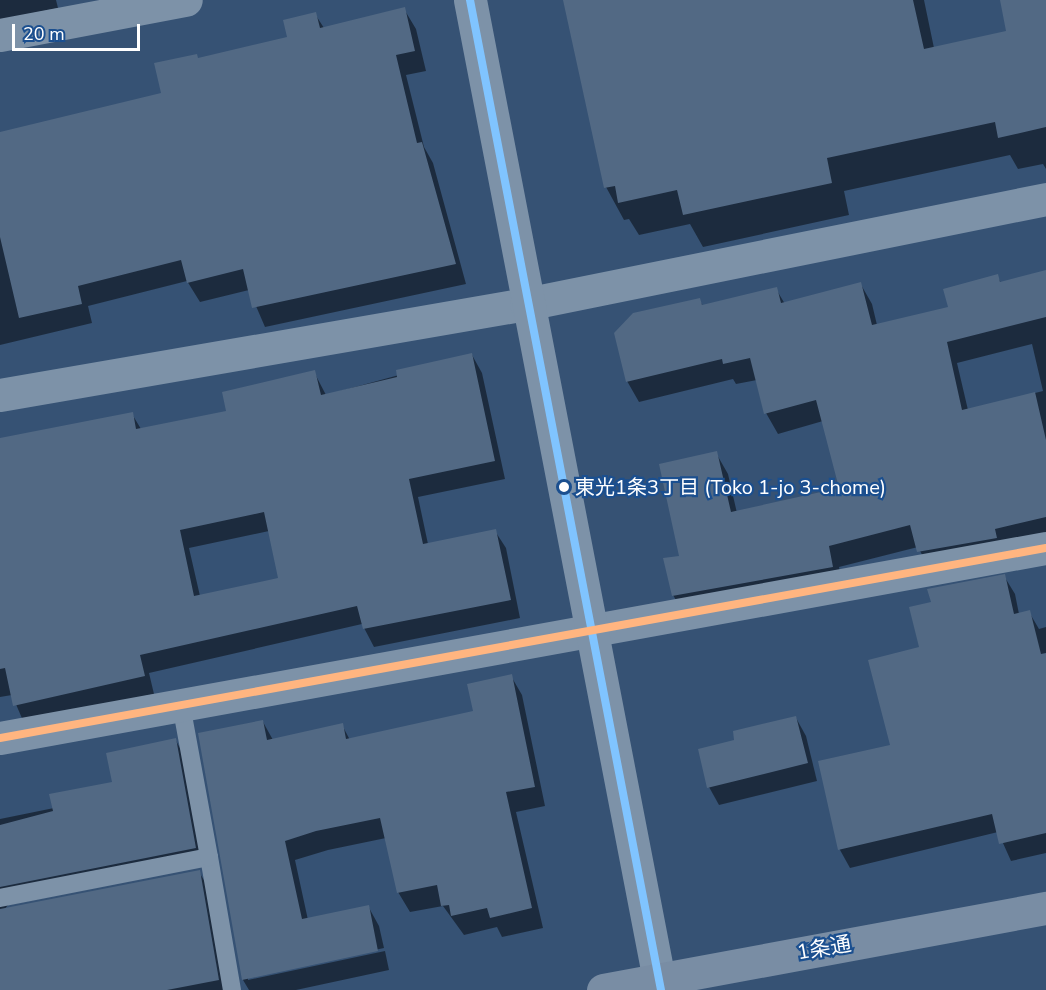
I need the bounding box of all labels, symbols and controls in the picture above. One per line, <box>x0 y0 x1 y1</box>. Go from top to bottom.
scale bar <box>15 12 142 50</box>
text: 20 m <box>23 22 65 46</box>
place label: 東光1条3丁目 (Toko 1-jo 3-chome) <box>575 475 887 499</box>
marker: 東光1条3丁目 (Toko 1-jo 3-chome) <box>558 481 570 493</box>
street label: 1条通 <box>795 931 853 965</box>

